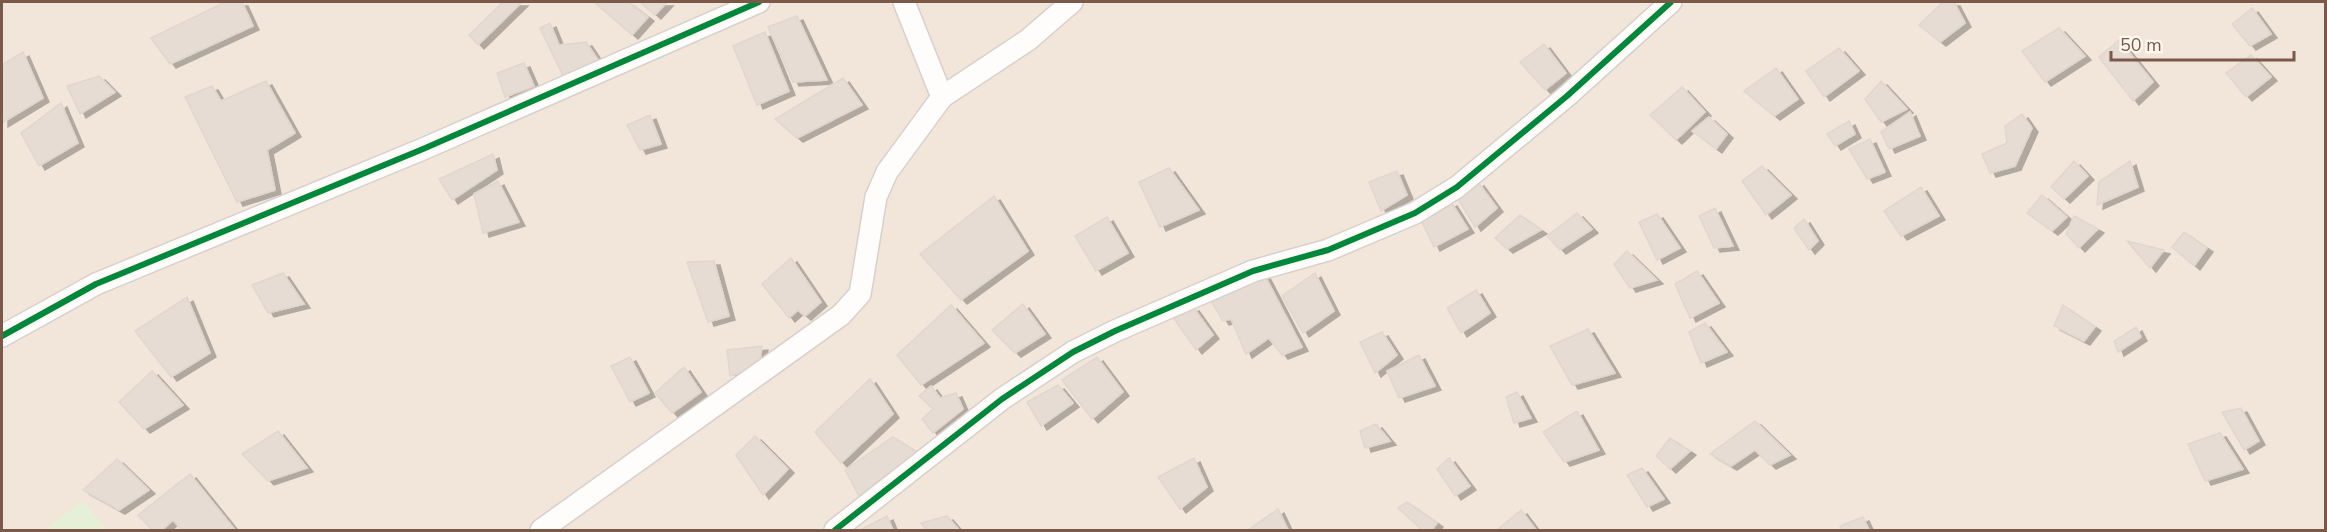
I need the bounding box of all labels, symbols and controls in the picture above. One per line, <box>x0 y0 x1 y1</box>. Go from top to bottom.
scale bar <box>2111 24 2294 62</box>
text: 50 m <box>2120 33 2162 57</box>

